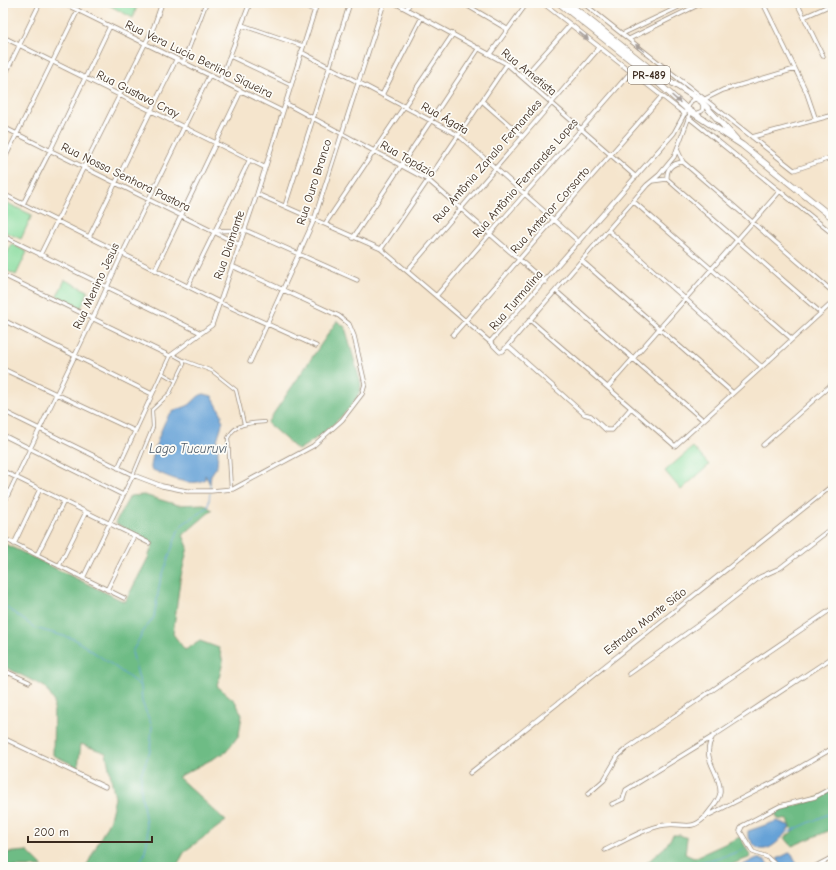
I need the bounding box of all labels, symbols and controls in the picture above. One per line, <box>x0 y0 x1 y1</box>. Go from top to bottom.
street label: Rua Vera Lucia Berlino Siqueira <box>123 17 275 101</box>
one-way arrow <box>579 32 590 41</box>
one-way arrow <box>634 44 645 52</box>
street label: Rua Ametista <box>499 46 559 98</box>
road number: PR-489 <box>628 66 670 84</box>
street label: Rua Gustavo Cray <box>94 67 182 121</box>
one-way arrow <box>671 94 680 103</box>
street label: Rua Antônia Zanalo Fernandes <box>430 96 544 226</box>
street label: Rua Ágata <box>419 99 471 137</box>
street label: Rua Antônio Fernandes Lopes <box>469 115 581 241</box>
street label: Rua Ouro Branco <box>294 137 334 227</box>
street label: Rua Topázio <box>378 137 438 181</box>
street label: Rua Nossa Senhora Pastora <box>59 140 193 214</box>
street label: Rua Antenor Corsarto <box>507 164 593 256</box>
street label: Rua Diamante <box>211 209 247 281</box>
street label: Rua Menino Jesus <box>70 241 122 331</box>
street label: Rua Turmalina <box>486 267 546 333</box>
water label: Lago Tucuruvi <box>149 441 228 456</box>
street label: Estrada Monte Sião <box>601 584 689 658</box>
scale bar <box>28 818 152 844</box>
text: 200 m <box>34 825 69 839</box>

